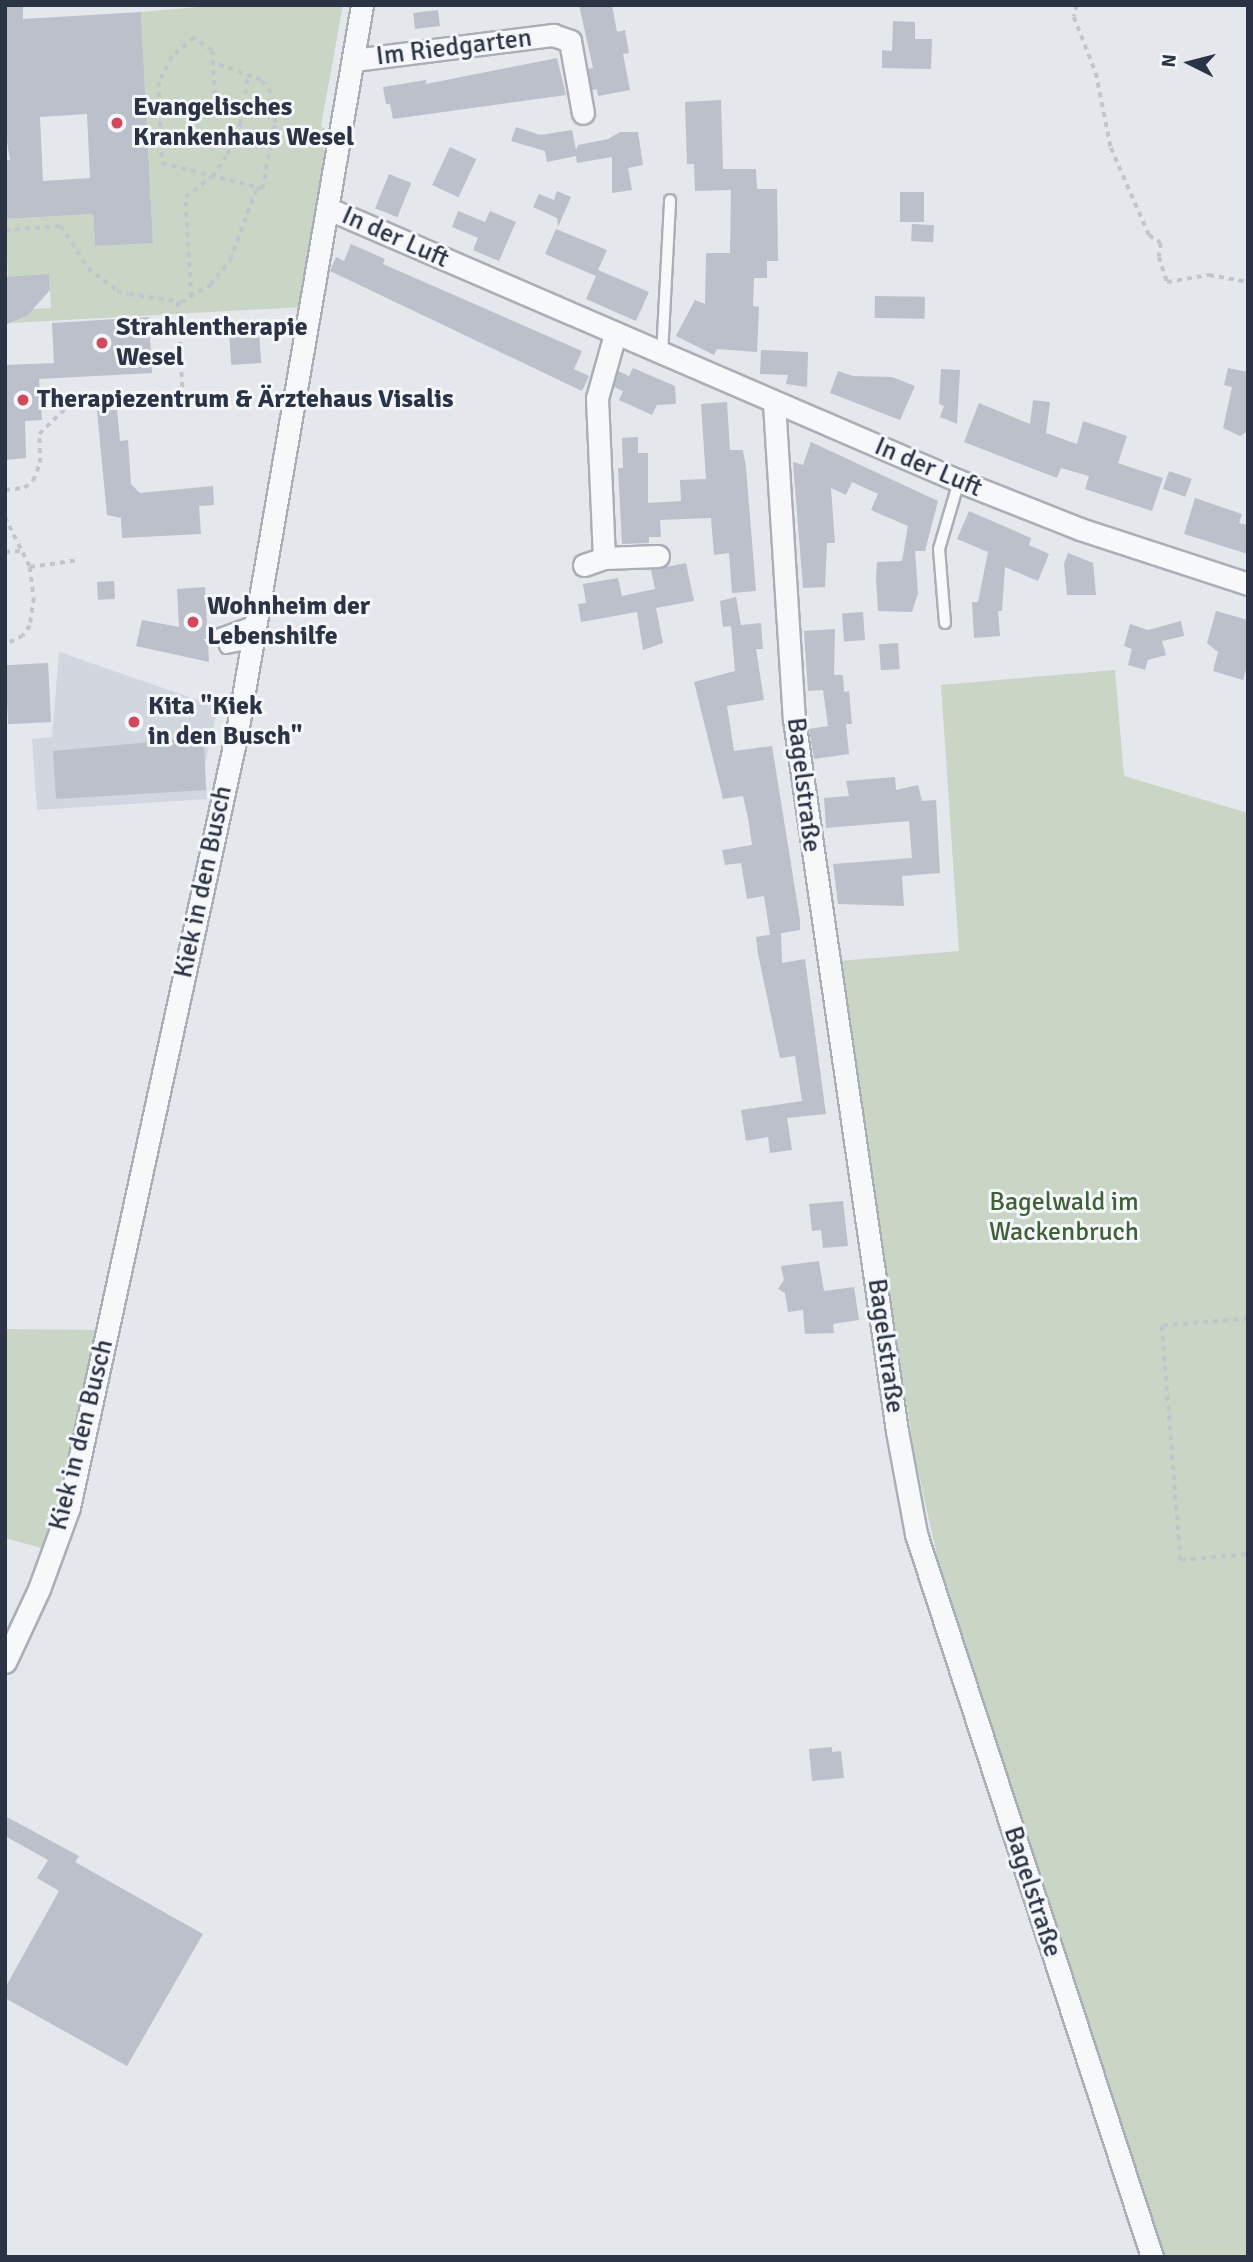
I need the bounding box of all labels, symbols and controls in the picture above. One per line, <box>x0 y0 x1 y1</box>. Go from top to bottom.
street label: Im Riedgarten <box>374 23 534 73</box>
north arrow <box>1155 28 1225 98</box>
text: N <box>1156 53 1182 69</box>
place label: Evangelisches Krankenhaus Wesel <box>133 92 354 154</box>
marker: Evangelisches Krankenhaus Wesel <box>107 113 127 133</box>
street label: In der Luft <box>337 201 453 275</box>
place label: Strahlentherapie Wesel <box>116 312 308 374</box>
marker: Strahlentherapie Wesel <box>94 335 110 351</box>
place label: Therapiezentrum & Ärztehaus Visalis <box>37 384 453 416</box>
marker: Therapiezentrum & Ärztehaus Visalis <box>15 392 31 408</box>
street label: In der Luft <box>870 431 986 505</box>
place label: Wohnheim der Lebenshilfe <box>207 591 370 652</box>
marker: Wohnheim der Lebenshilfe <box>185 614 201 630</box>
place label: Kita "Kiek in den Busch" <box>148 691 302 752</box>
marker: Kita "Kiek in den Busch" <box>126 714 142 730</box>
street label: Bagelstraße <box>779 716 827 854</box>
street label: Kiek in den Busch <box>168 783 240 981</box>
park label: Bagelwald im Wackenbruch <box>989 1187 1139 1248</box>
street label: Bagelstraße <box>860 1277 910 1415</box>
street label: Kiek in den Busch <box>43 1336 121 1534</box>
street label: Bagelstraße <box>996 1823 1068 1961</box>

